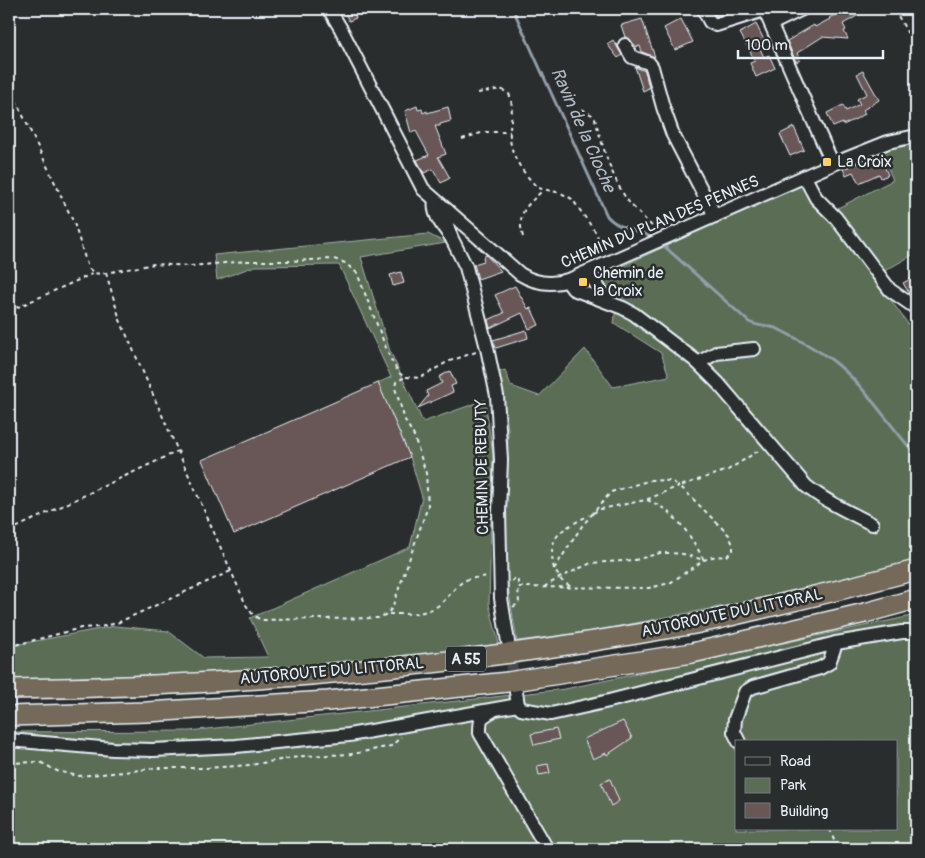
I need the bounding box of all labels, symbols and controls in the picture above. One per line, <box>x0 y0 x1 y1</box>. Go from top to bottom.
scale bar <box>738 28 882 60</box>
text: 100 m <box>745 36 788 55</box>
water label: Ravin de la Cloche <box>545 64 622 198</box>
place label: La Croix <box>837 152 892 172</box>
marker: La Croix <box>821 156 833 168</box>
street label: CHEMIN DU PLAN DES PENNES <box>558 171 762 273</box>
place label: Chemin de la Croix <box>593 263 664 301</box>
marker: Chemin de la Croix <box>577 276 589 288</box>
street label: CHEMIN DE REBUTY <box>471 399 493 535</box>
street label: AUTOROUTE DU LITTORAL <box>639 584 825 642</box>
road number: A 55 <box>446 646 486 672</box>
street label: AUTOROUTE DU LITTORAL <box>239 653 425 689</box>
legend <box>735 740 898 830</box>
text: Road <box>780 752 811 771</box>
text: Park <box>780 776 807 795</box>
text: Building <box>780 802 828 821</box>

